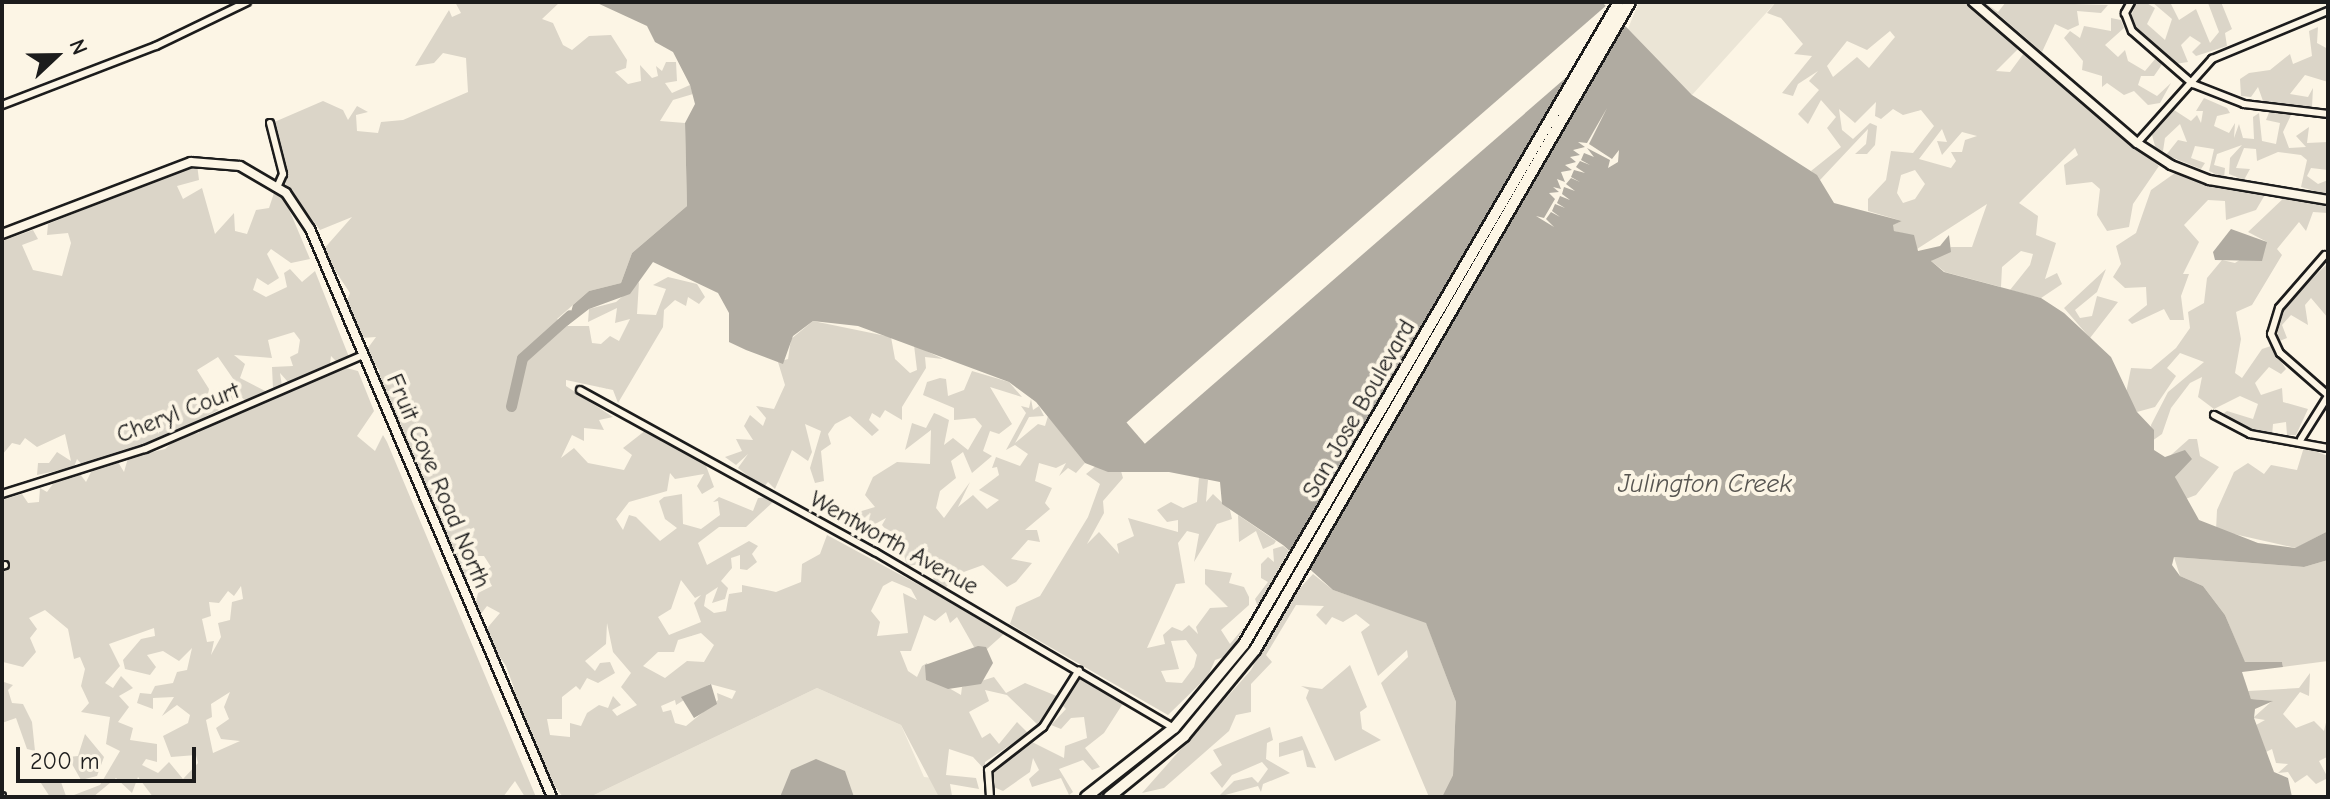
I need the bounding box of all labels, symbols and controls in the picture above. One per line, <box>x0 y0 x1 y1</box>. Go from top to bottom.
north arrow <box>16 16 96 96</box>
text: N <box>64 35 93 59</box>
street label: San Jose Boulevard <box>1296 315 1422 503</box>
street label: Fruit Cove Road North <box>380 369 496 593</box>
street label: Cheryl Court <box>113 376 243 450</box>
water label: Julington Creek <box>1618 469 1792 501</box>
street label: Wentworth Avenue <box>805 485 983 601</box>
scale bar <box>20 731 200 781</box>
text: 200 m <box>30 747 100 775</box>

